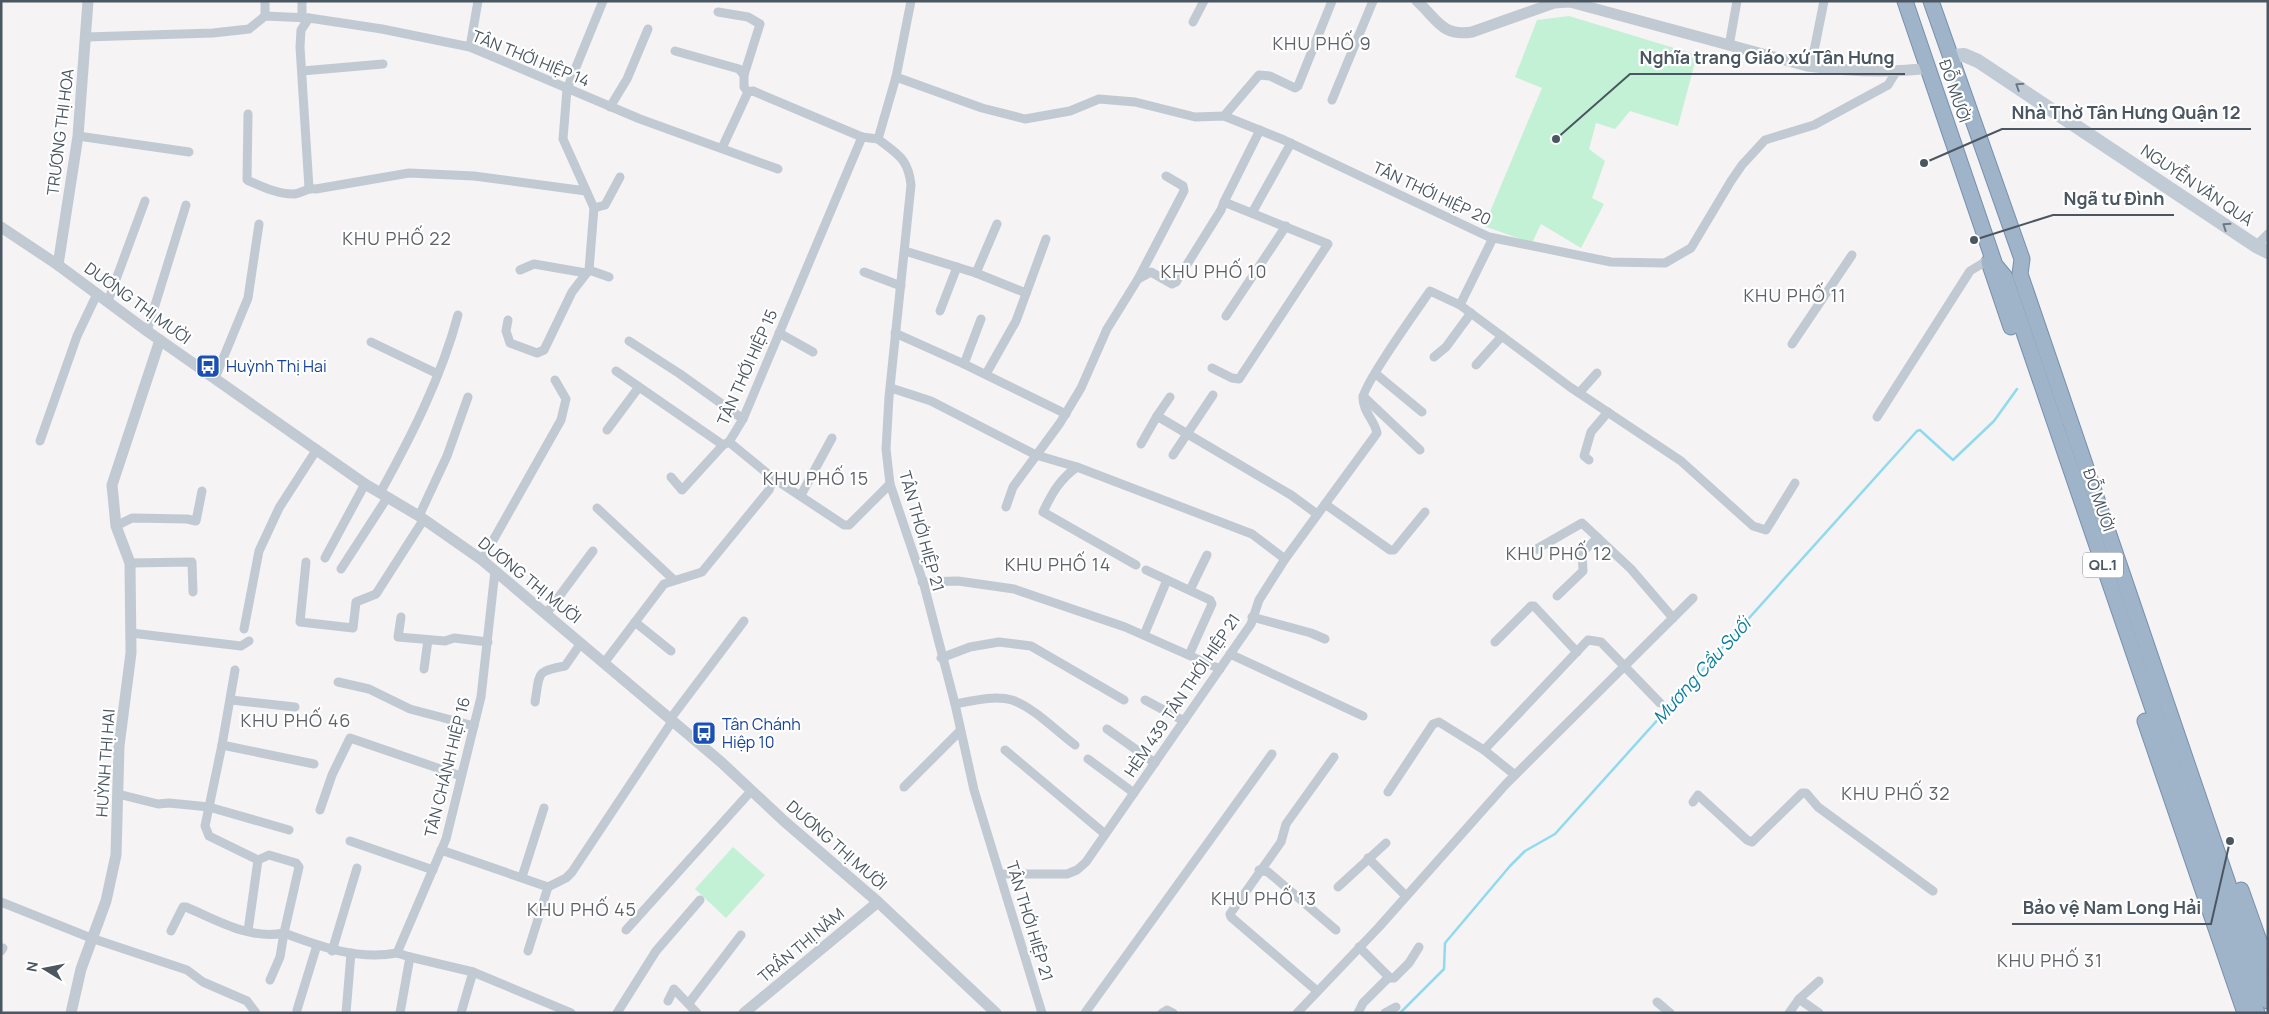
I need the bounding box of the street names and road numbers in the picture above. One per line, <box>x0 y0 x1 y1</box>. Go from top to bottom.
street label: TÂN THỚI HIỆP 14 <box>469 24 593 92</box>
street label: ĐỖ MƯỜI <box>1934 56 1977 126</box>
street label: TRƯƠNG THỊ HOA <box>41 67 79 197</box>
street label: NGUYỄN VĂN QUÁ <box>2137 138 2258 231</box>
street label: TÂN THỚI HIỆP 20 <box>1369 156 1495 230</box>
street label: DƯƠNG THỊ MƯỜI <box>80 257 196 349</box>
street label: TÂN THỚI HIỆP 15 <box>712 306 782 428</box>
street label: ĐỖ MƯỜI <box>2078 465 2121 535</box>
street label: TÂN THỚI HIỆP 21 <box>894 468 950 594</box>
street label: DƯƠNG THỊ MƯỜI <box>474 532 586 628</box>
road number: QL.1 <box>2083 552 2123 578</box>
street label: HẺM 439 TÂN THỚI HIỆP 21 <box>1119 609 1245 781</box>
street label: TÂN CHÁNH HIỆP 16 <box>419 694 475 840</box>
street label: HUỲNH THỊ HAI <box>90 708 120 818</box>
street label: DƯƠNG THỊ MƯỜI <box>782 795 892 895</box>
street label: TÂN THỚI HIỆP 21 <box>1001 858 1059 984</box>
street label: TRẦN THỊ NĂM <box>753 902 849 987</box>

